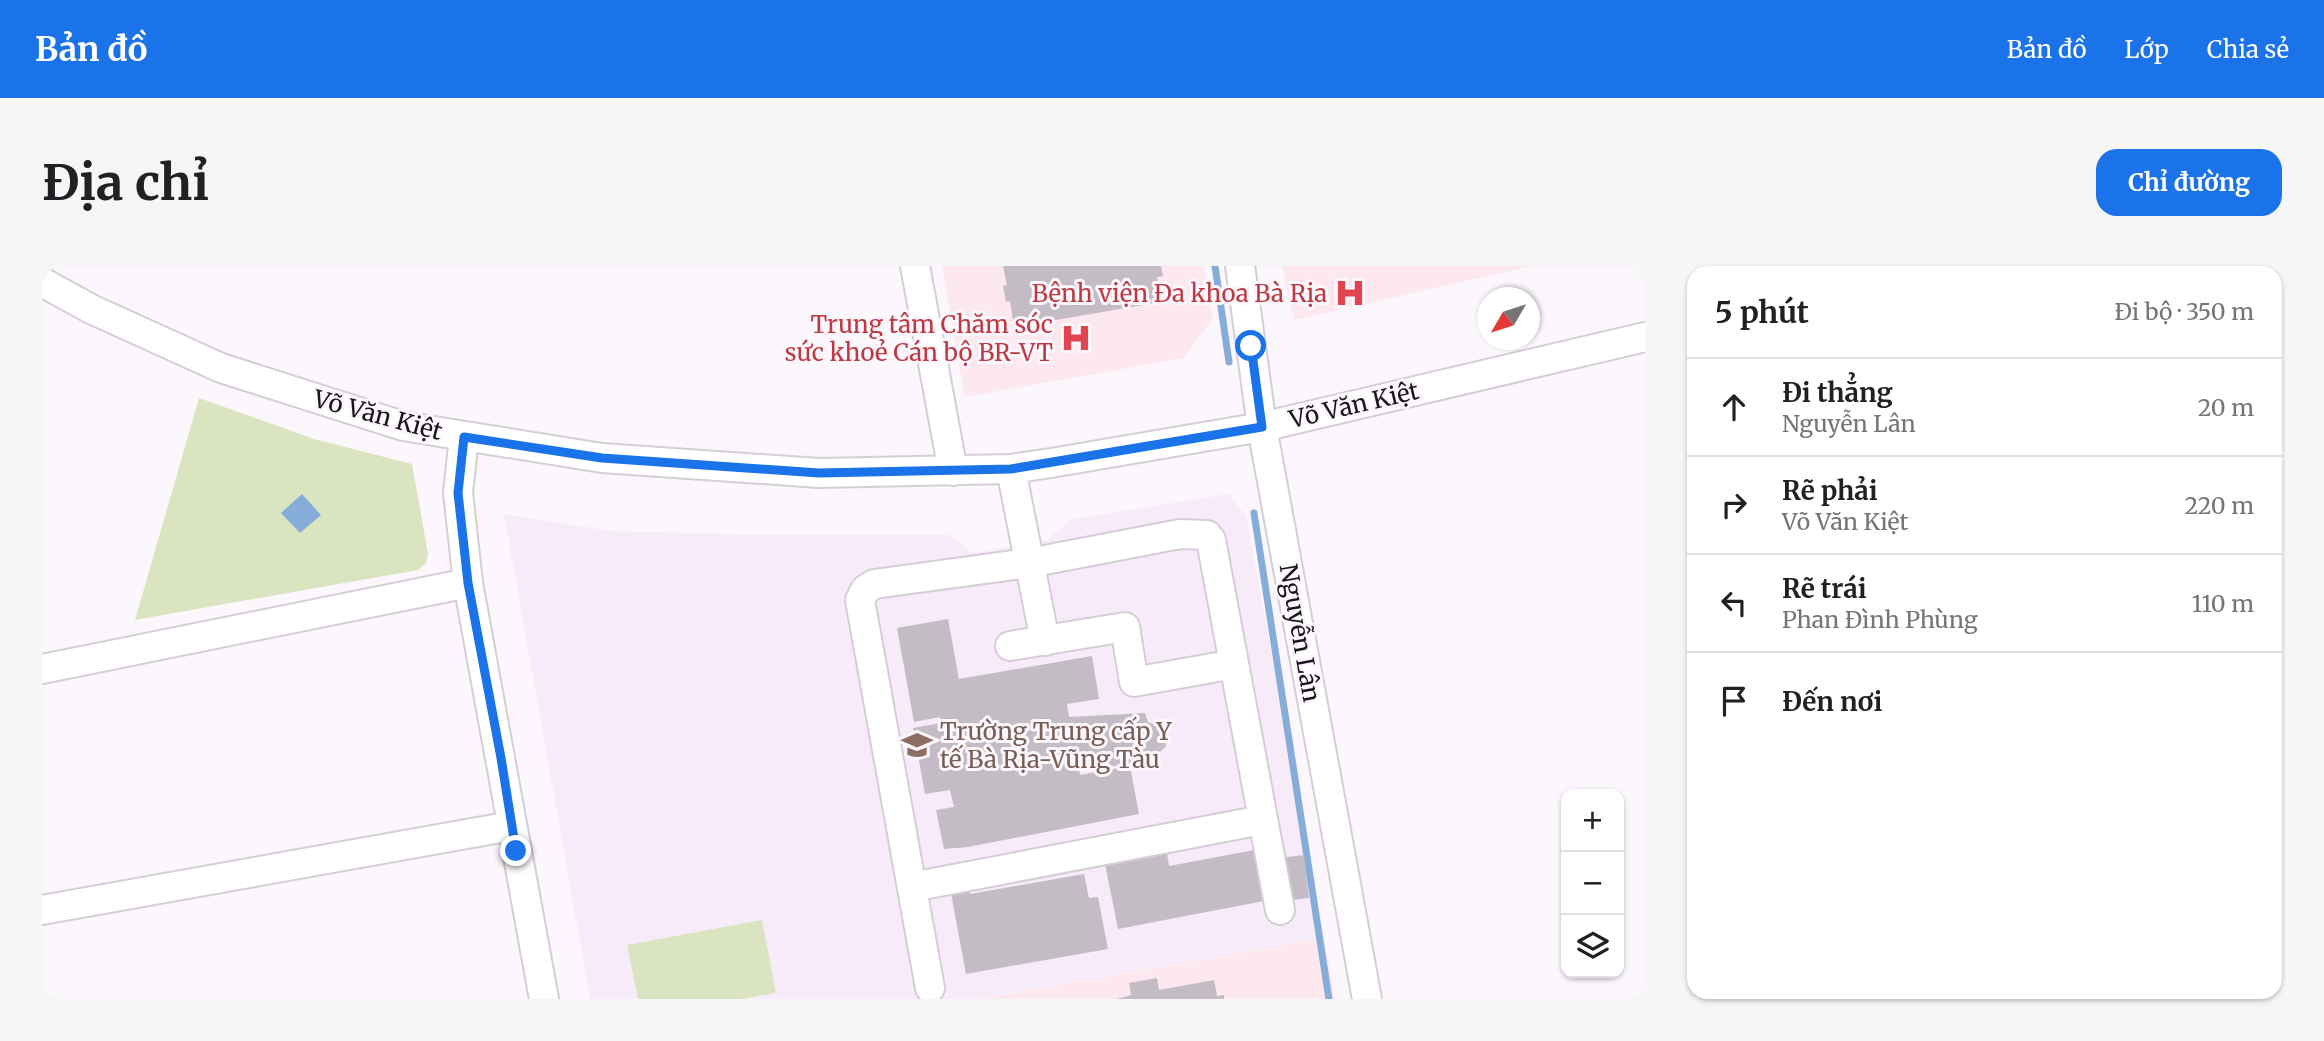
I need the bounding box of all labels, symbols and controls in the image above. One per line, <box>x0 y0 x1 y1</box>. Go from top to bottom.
text: Bản đồ <box>35 29 147 70</box>
text: Bản đồ <box>2007 34 2087 65</box>
text: Lớp <box>2125 34 2169 65</box>
text: Chia sẻ <box>2207 34 2289 65</box>
button: Chỉ đường <box>2096 149 2282 216</box>
text: Địa chỉ <box>42 152 209 213</box>
hospital icon: Bệnh viện Đa khoa Bà Rịa <box>1333 276 1367 310</box>
place label: Bệnh viện Đa khoa Bà Rịa <box>1032 278 1327 309</box>
north arrow <box>1477 287 1540 350</box>
text: 5 phút <box>1715 293 1809 331</box>
text: Đi bộ · 350 m <box>2115 297 2254 326</box>
place label: Trung tâm Chăm sóc sức khoẻ Cán bộ BR-VT <box>785 309 1053 368</box>
hospital icon: Trung tâm Chăm sóc sức khoẻ Cán bộ BR-VT <box>1059 321 1093 355</box>
route start <box>1235 330 1266 361</box>
street label: Võ Văn Kiệt <box>1285 375 1422 435</box>
text: Đi thẳng <box>1782 376 1893 409</box>
street label: Võ Văn Kiệt <box>309 383 446 447</box>
icon: ahead <box>1715 388 1753 426</box>
text: 20 m <box>2198 393 2254 422</box>
text: Nguyễn Lân <box>1782 409 1916 438</box>
text: Rẽ phải <box>1782 474 1878 507</box>
icon: right <box>1715 486 1753 524</box>
text: 220 m <box>2184 491 2254 520</box>
text: Võ Văn Kiệt <box>1782 507 1909 536</box>
street label: Nguyễn Lân <box>1273 562 1327 704</box>
text: Rẽ trái <box>1782 572 1867 605</box>
icon: left <box>1715 584 1753 622</box>
text: 110 m <box>2192 589 2254 618</box>
text: Phan Đình Phùng <box>1782 605 1978 634</box>
icon: arrive <box>1715 682 1753 720</box>
text: Đến nơi <box>1782 685 1882 718</box>
place label: Trường Trung cấp Y tế Bà Rịa-Vũng Tàu <box>940 716 1172 775</box>
school or university icon: Trường Trung cấp Y tế Bà Rịa-Vũng Tàu <box>900 728 934 762</box>
map controls <box>1561 789 1624 978</box>
button: + <box>1561 789 1624 852</box>
route end <box>500 835 531 866</box>
button: − <box>1561 852 1624 915</box>
button: layers <box>1561 915 1624 978</box>

